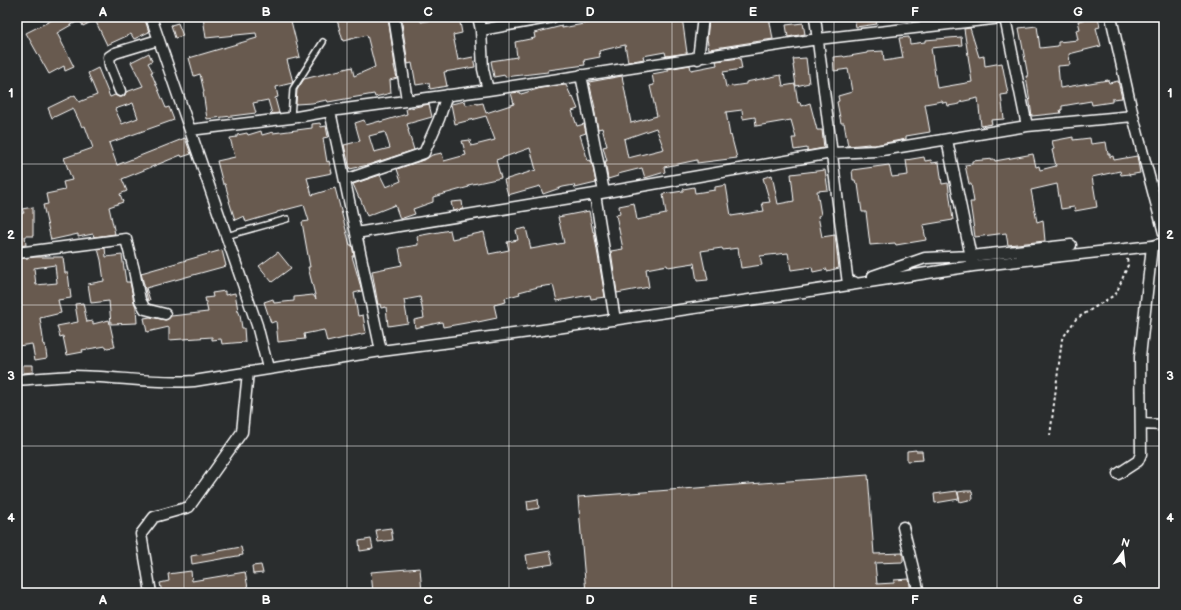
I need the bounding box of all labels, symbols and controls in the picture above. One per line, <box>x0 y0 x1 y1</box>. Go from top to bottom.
text: A <box>98 4 107 20</box>
text: B <box>261 4 271 20</box>
text: C <box>423 4 433 20</box>
text: D <box>585 4 595 20</box>
text: E <box>749 4 758 20</box>
text: F <box>911 4 919 20</box>
text: G <box>1073 4 1083 20</box>
text: 1 <box>8 85 14 101</box>
text: 1 <box>1167 85 1173 101</box>
text: 2 <box>7 227 15 243</box>
text: 2 <box>1166 227 1174 243</box>
text: 3 <box>7 368 15 384</box>
text: 3 <box>1166 368 1174 384</box>
text: 4 <box>7 510 15 526</box>
text: 4 <box>1166 510 1174 526</box>
north arrow <box>1103 532 1143 572</box>
text: N <box>1120 535 1131 550</box>
text: A <box>98 592 107 608</box>
text: B <box>261 592 271 608</box>
text: C <box>423 592 433 608</box>
text: D <box>585 592 595 608</box>
text: E <box>749 592 758 608</box>
text: F <box>911 592 919 608</box>
text: G <box>1073 592 1083 608</box>

